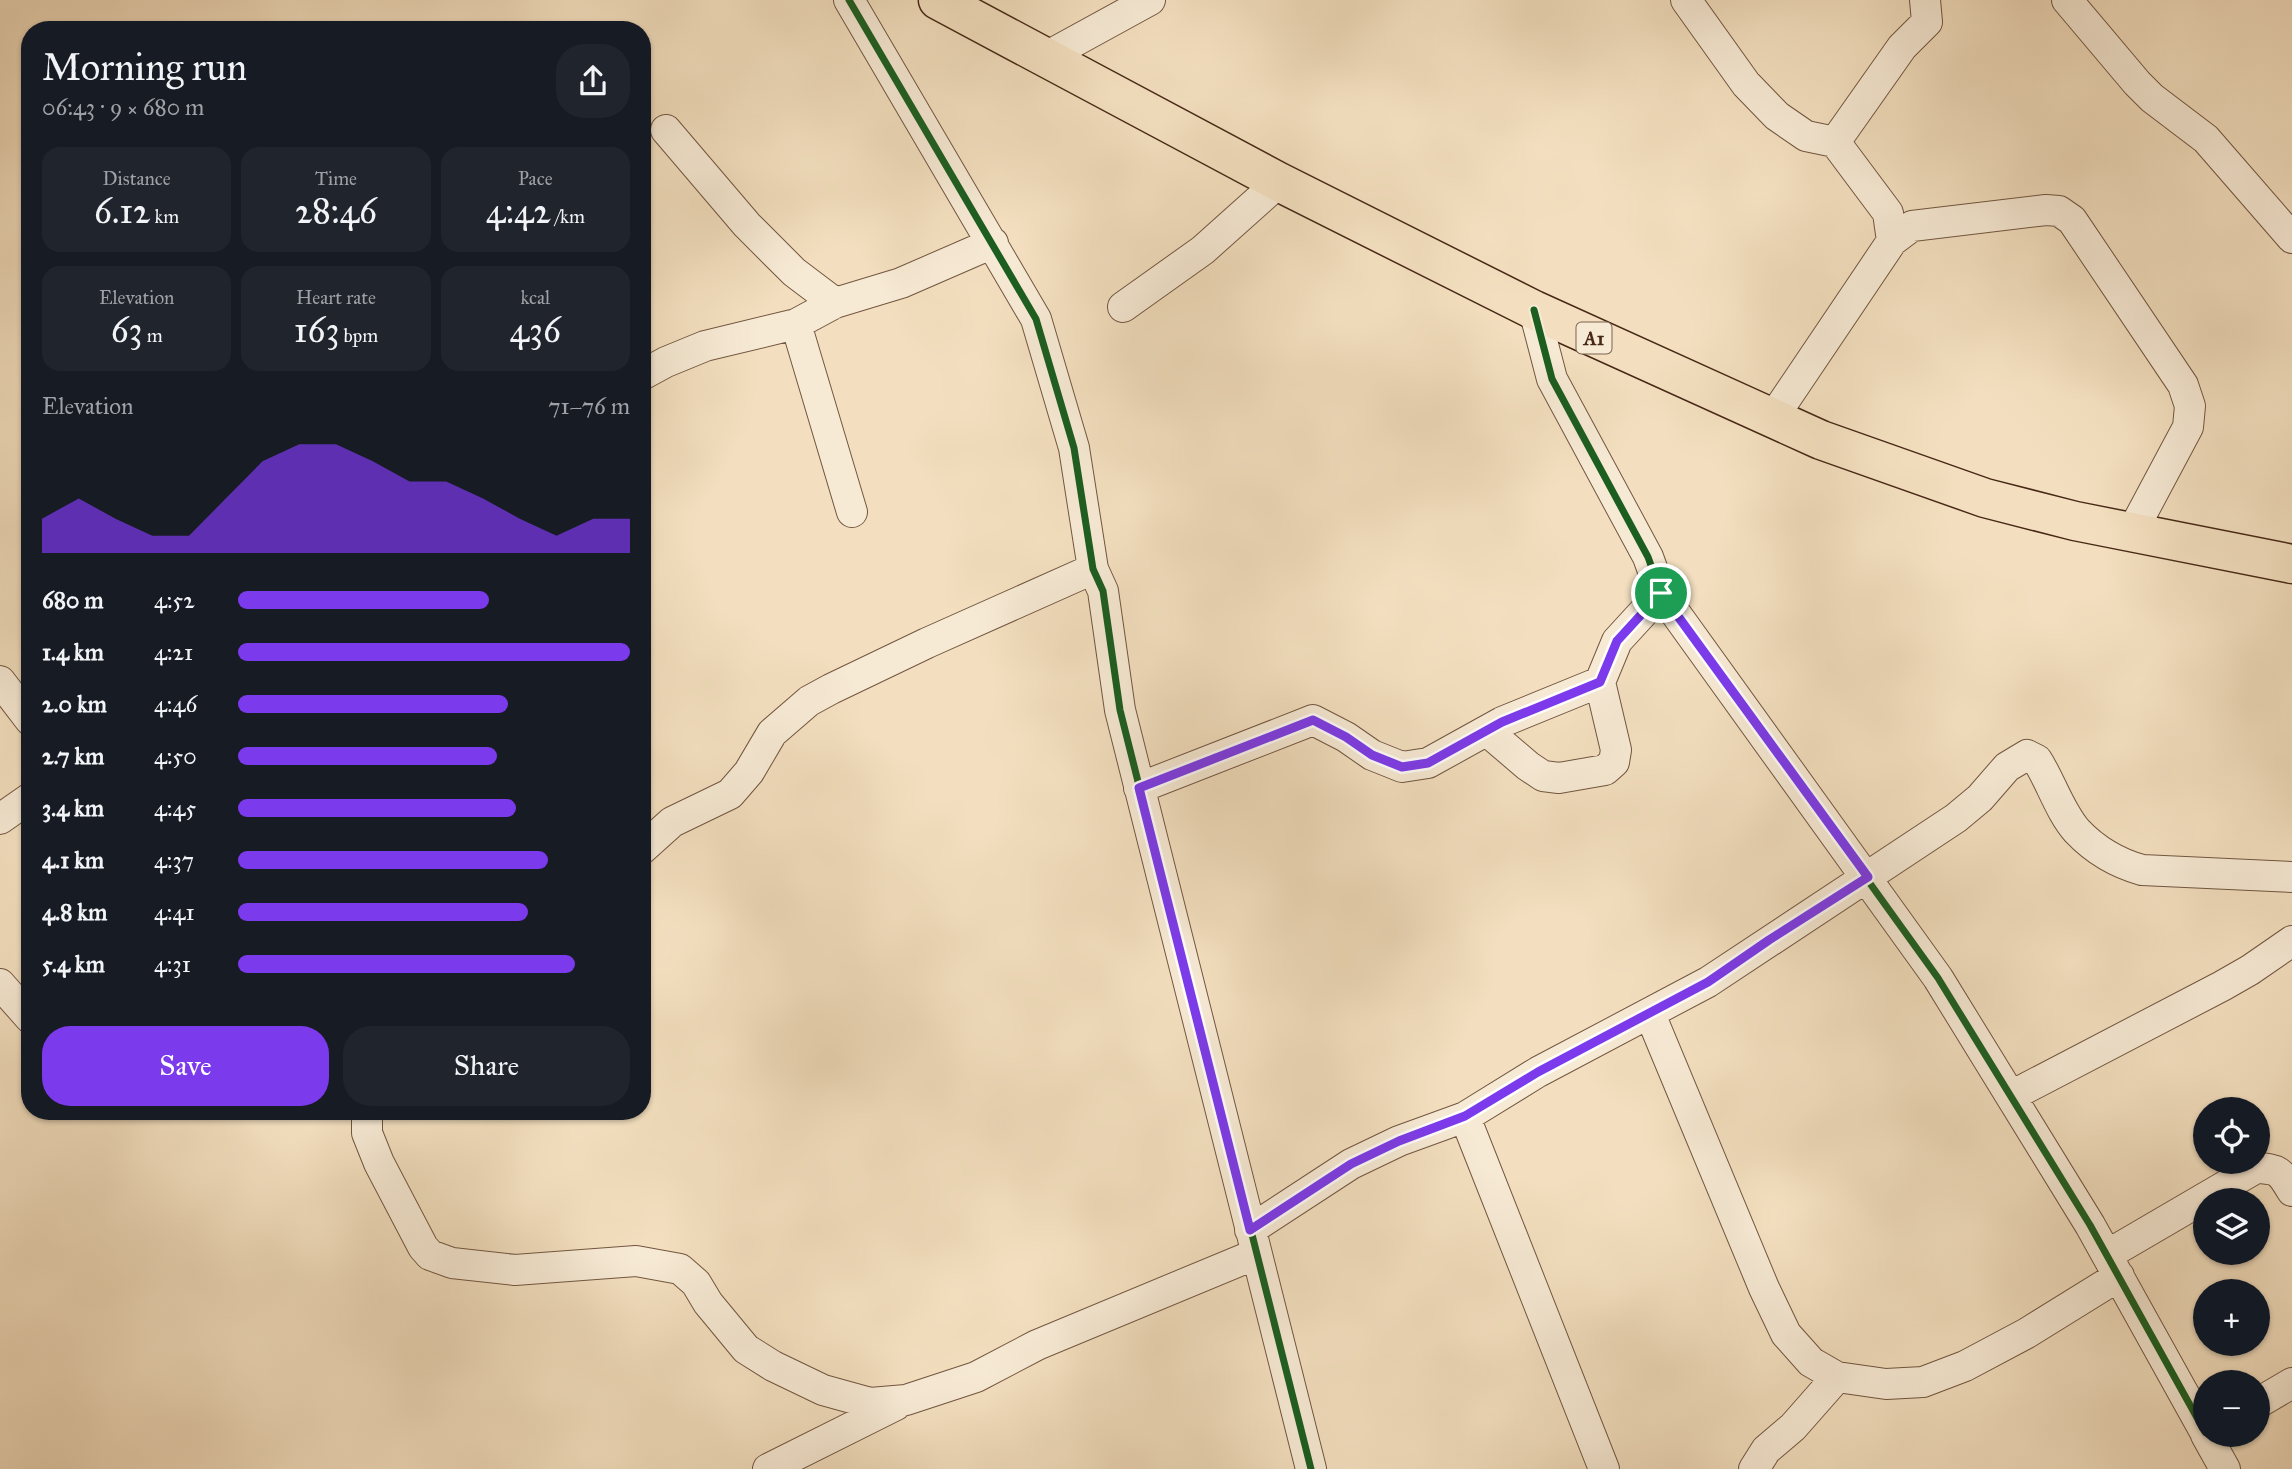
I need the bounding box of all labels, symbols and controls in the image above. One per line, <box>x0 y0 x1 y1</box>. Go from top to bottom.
text: Morning run <box>42 44 247 90</box>
button: share <box>556 44 630 118</box>
text: 06:43 · 9 × 680 m <box>42 93 204 121</box>
text: Distance <box>103 167 171 190</box>
text: Time <box>315 167 357 190</box>
text: Pace <box>518 167 553 190</box>
text: 6.12 <box>94 190 150 233</box>
text: 28:46 <box>295 190 377 233</box>
text: 4:42 <box>486 190 551 233</box>
text: km <box>150 205 179 228</box>
text: /km <box>551 205 585 228</box>
text: Elevation <box>99 286 174 309</box>
text: Heart rate <box>296 286 376 309</box>
text: kcal <box>520 286 550 309</box>
text: 63 <box>111 309 143 352</box>
text: 163 <box>294 309 339 352</box>
text: 436 <box>510 309 561 352</box>
road number: A1 <box>1576 322 1612 354</box>
text: m <box>143 324 163 347</box>
text: bpm <box>339 324 378 347</box>
text: Elevation <box>42 392 133 420</box>
text: 71–76 m <box>548 392 630 420</box>
pin <box>1631 563 1691 623</box>
icon: arrive <box>1642 574 1680 612</box>
text: 680 m <box>42 586 104 614</box>
text: 4:52 <box>154 586 195 614</box>
text: 1.4 km <box>42 638 104 666</box>
text: 4:21 <box>154 638 193 666</box>
text: 2.0 km <box>42 690 107 718</box>
text: 4:46 <box>154 690 197 718</box>
text: 2.7 km <box>42 742 104 770</box>
text: 4:50 <box>154 742 197 770</box>
text: 3.4 km <box>42 794 104 822</box>
text: 4:45 <box>154 794 196 822</box>
text: 4.1 km <box>42 846 104 874</box>
text: 4:37 <box>154 846 194 874</box>
text: 4.8 km <box>42 898 107 926</box>
text: 4:41 <box>154 898 195 926</box>
text: 5.4 km <box>42 950 105 978</box>
text: 4:31 <box>154 950 191 978</box>
button: Save <box>42 1026 329 1106</box>
button: Share <box>343 1026 630 1106</box>
map controls <box>2193 1097 2270 1447</box>
button: locate <box>2193 1097 2270 1174</box>
button: layers <box>2193 1188 2270 1265</box>
button: + <box>2193 1279 2270 1356</box>
button: − <box>2193 1370 2270 1447</box>

